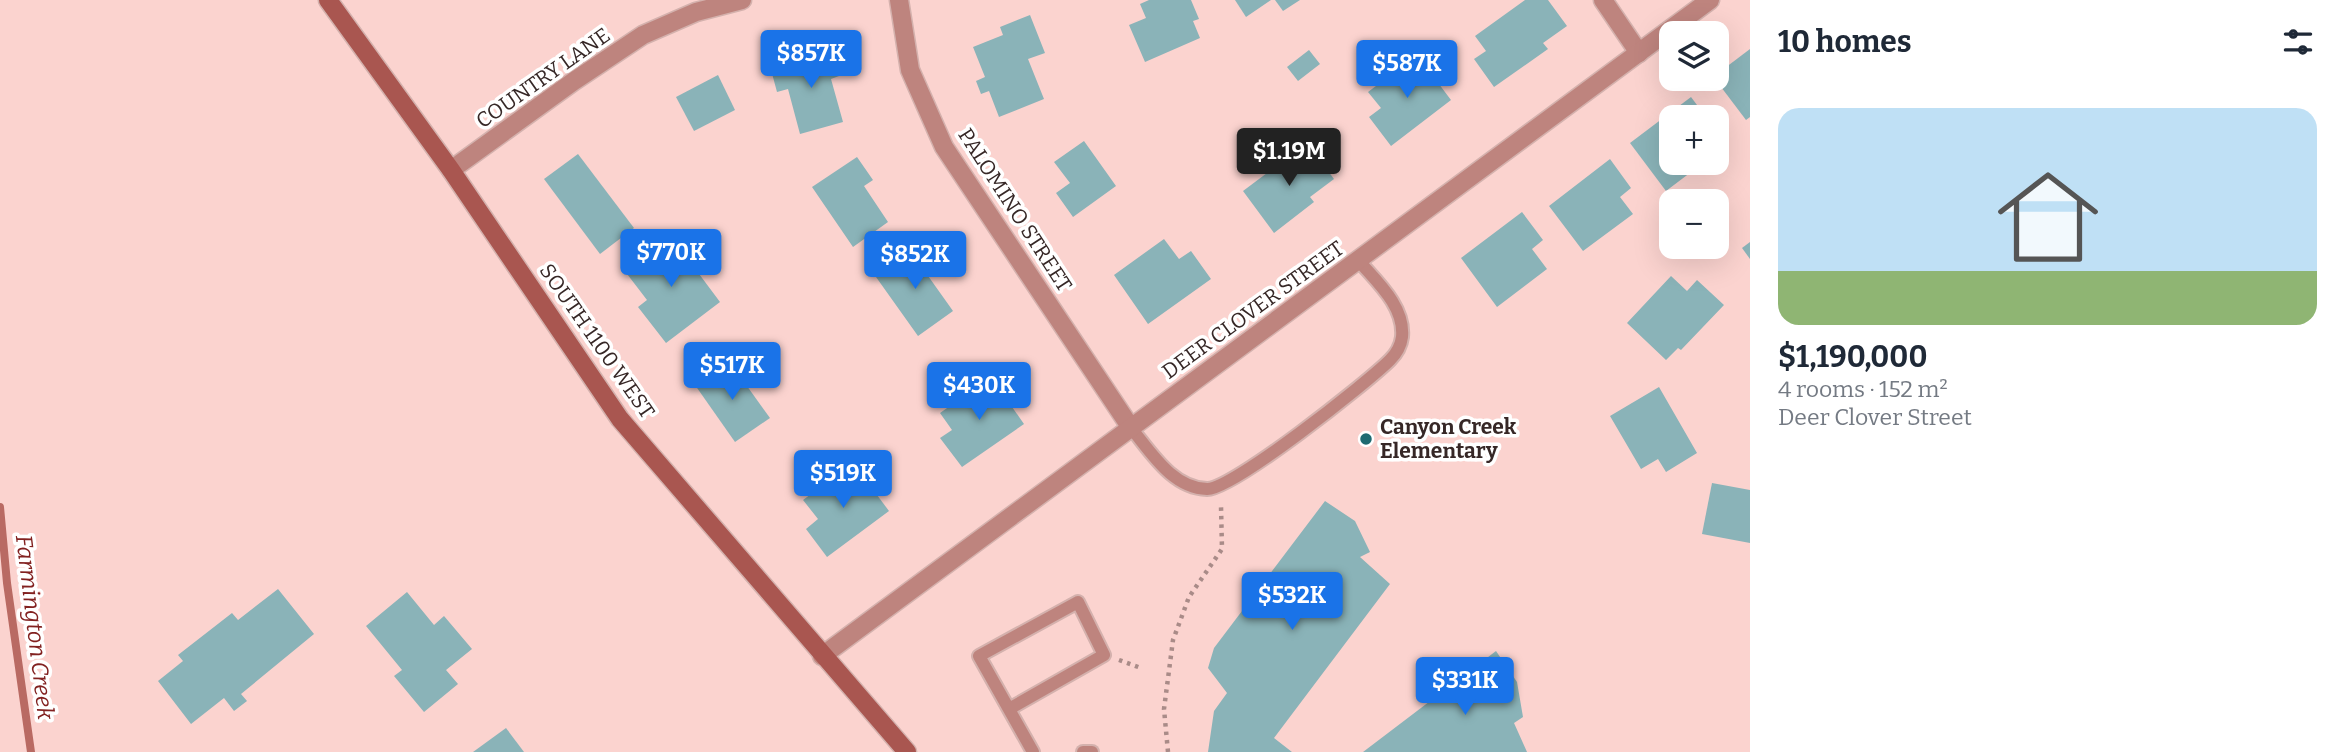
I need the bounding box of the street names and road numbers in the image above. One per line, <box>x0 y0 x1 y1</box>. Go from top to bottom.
street label: COUNTRY LANE <box>471 22 615 134</box>
street label: PALOMINO STREET <box>952 123 1078 297</box>
street label: DEER CLOVER STREET <box>1157 235 1349 385</box>
street label: SOUTH 1100 WEST <box>534 259 660 423</box>

